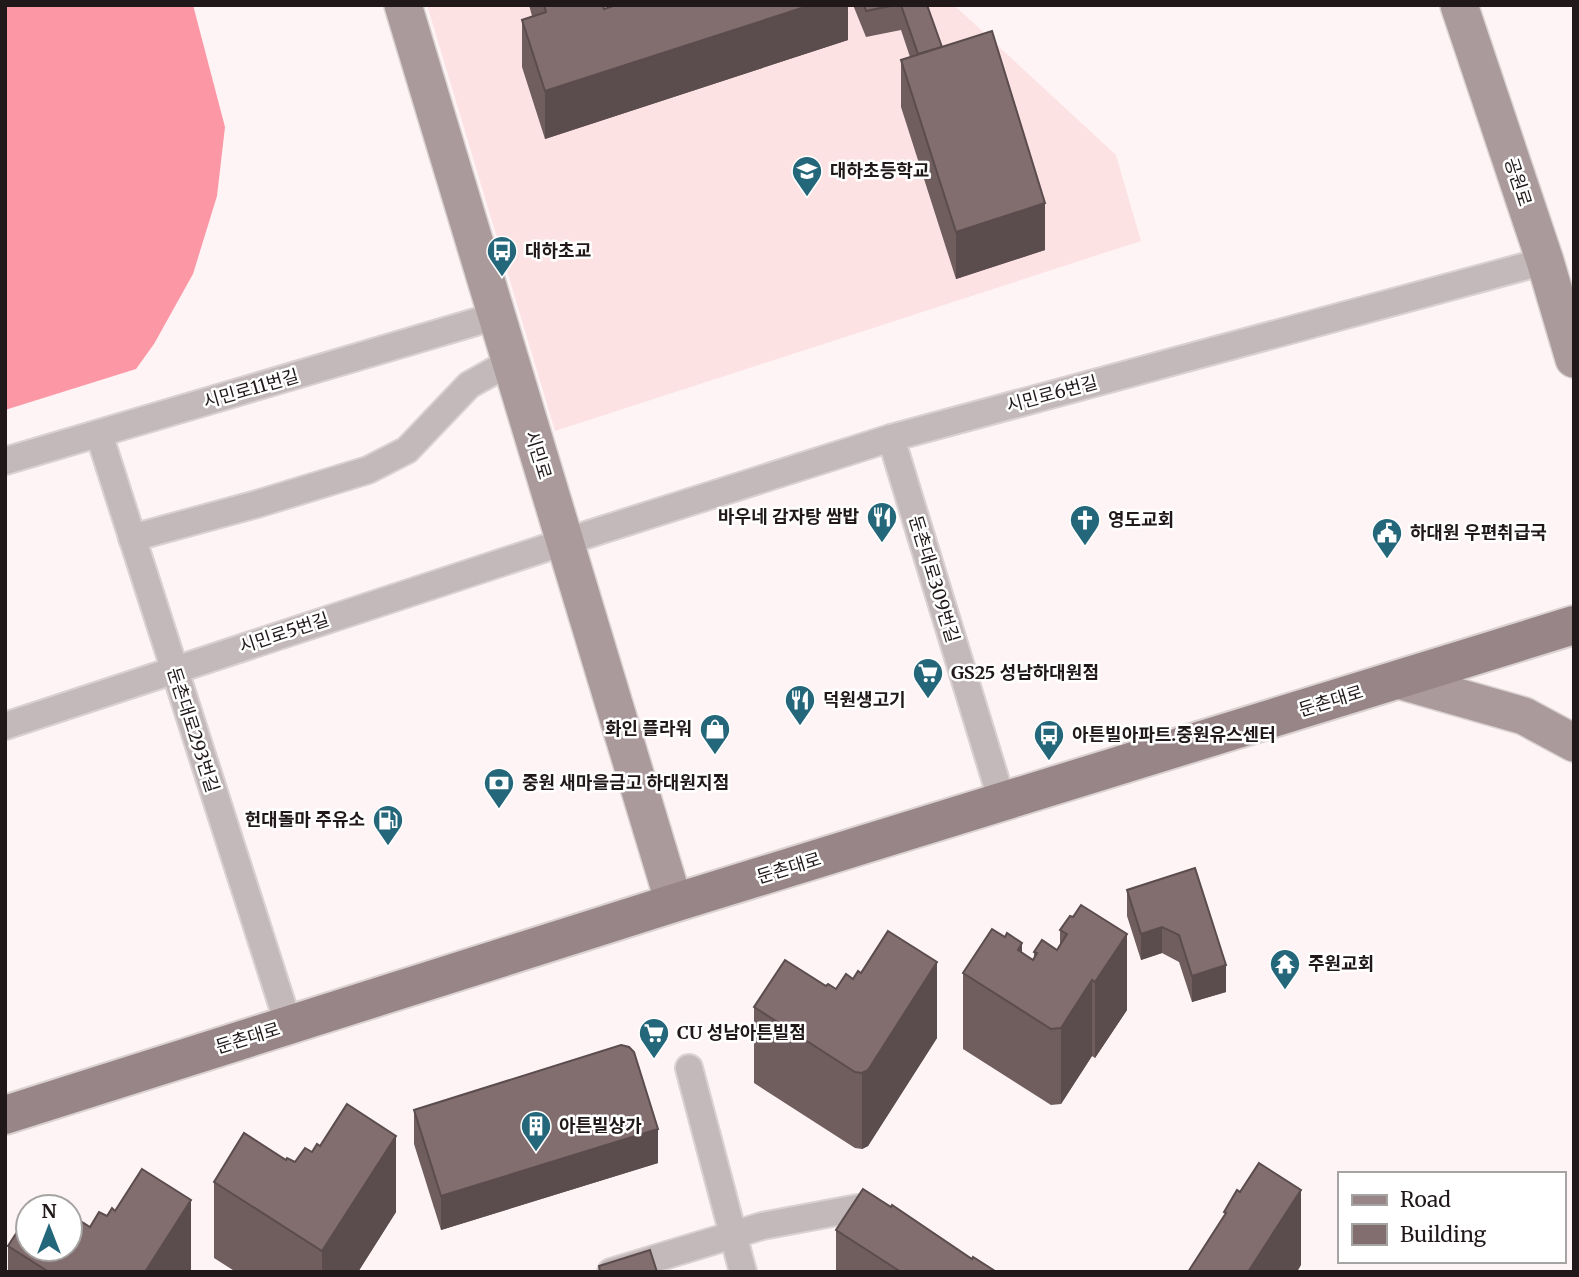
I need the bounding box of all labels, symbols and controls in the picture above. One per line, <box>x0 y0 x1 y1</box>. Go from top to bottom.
school or university icon: 대하초등학교 <box>790 154 824 198</box>
street label: 공원로 <box>1500 155 1537 209</box>
place label: 대하초등학교 <box>830 159 929 182</box>
bus stop icon: 대하초교 <box>485 234 519 278</box>
place label: 대하초교 <box>525 239 591 262</box>
street label: 시민로11번길 <box>200 364 301 413</box>
street label: 시민로6번길 <box>1004 370 1100 417</box>
street label: 시민로 <box>520 428 557 482</box>
restaurant icon: 바우네 감자탕 쌈밥 <box>865 500 899 544</box>
church icon: 영도교회 <box>1068 503 1102 547</box>
place label: 바우네 감자탕 쌈밥 <box>718 505 859 528</box>
place label: 영도교회 <box>1108 508 1174 531</box>
street label: 둔촌대로309번길 <box>904 512 965 645</box>
public building icon: 하대원 우편취급국 <box>1370 516 1404 560</box>
place label: 하대원 우편취급국 <box>1410 521 1547 544</box>
street label: 시민로5번길 <box>236 607 332 658</box>
supermarket icon: GS25 성남하대원점 <box>911 656 945 700</box>
place label: GS25 성남하대원점 <box>951 661 1099 684</box>
street label: 둔촌대로293번길 <box>162 664 225 795</box>
street label: 둔촌대로 <box>1296 680 1366 721</box>
restaurant icon: 덕원생고기 <box>783 683 817 727</box>
place label: 덕원생고기 <box>823 688 906 711</box>
shop icon: 화인 플라워 <box>698 712 732 756</box>
place label: 화인 플라워 <box>605 717 692 740</box>
bus stop icon: 아튼빌아파트.중원유스센터 <box>1032 718 1066 762</box>
place label: 아튼빌아파트.중원유스센터 <box>1072 723 1276 746</box>
bank icon: 중원 새마을금고 하대원지점 <box>482 766 516 810</box>
place label: 중원 새마을금고 하대원지점 <box>522 771 729 794</box>
fuel station icon: 헌대돌마 주유소 <box>371 803 405 847</box>
place label: 헌대돌마 주유소 <box>245 808 365 831</box>
street label: 둔촌대로 <box>754 847 824 888</box>
temple icon: 주원교회 <box>1268 947 1302 991</box>
place label: 주원교회 <box>1308 952 1374 975</box>
supermarket icon: CU 성남아튼빌점 <box>637 1016 671 1060</box>
street label: 둔촌대로 <box>213 1017 283 1058</box>
place label: CU 성남아튼빌점 <box>677 1021 806 1044</box>
building icon: 아튼빌상가 <box>519 1109 553 1153</box>
place label: 아튼빌상가 <box>559 1114 642 1137</box>
legend <box>1338 1172 1565 1263</box>
text: Road <box>1400 1186 1451 1213</box>
north arrow <box>14 1193 84 1263</box>
text: N <box>41 1199 57 1223</box>
text: Building <box>1400 1221 1487 1248</box>

